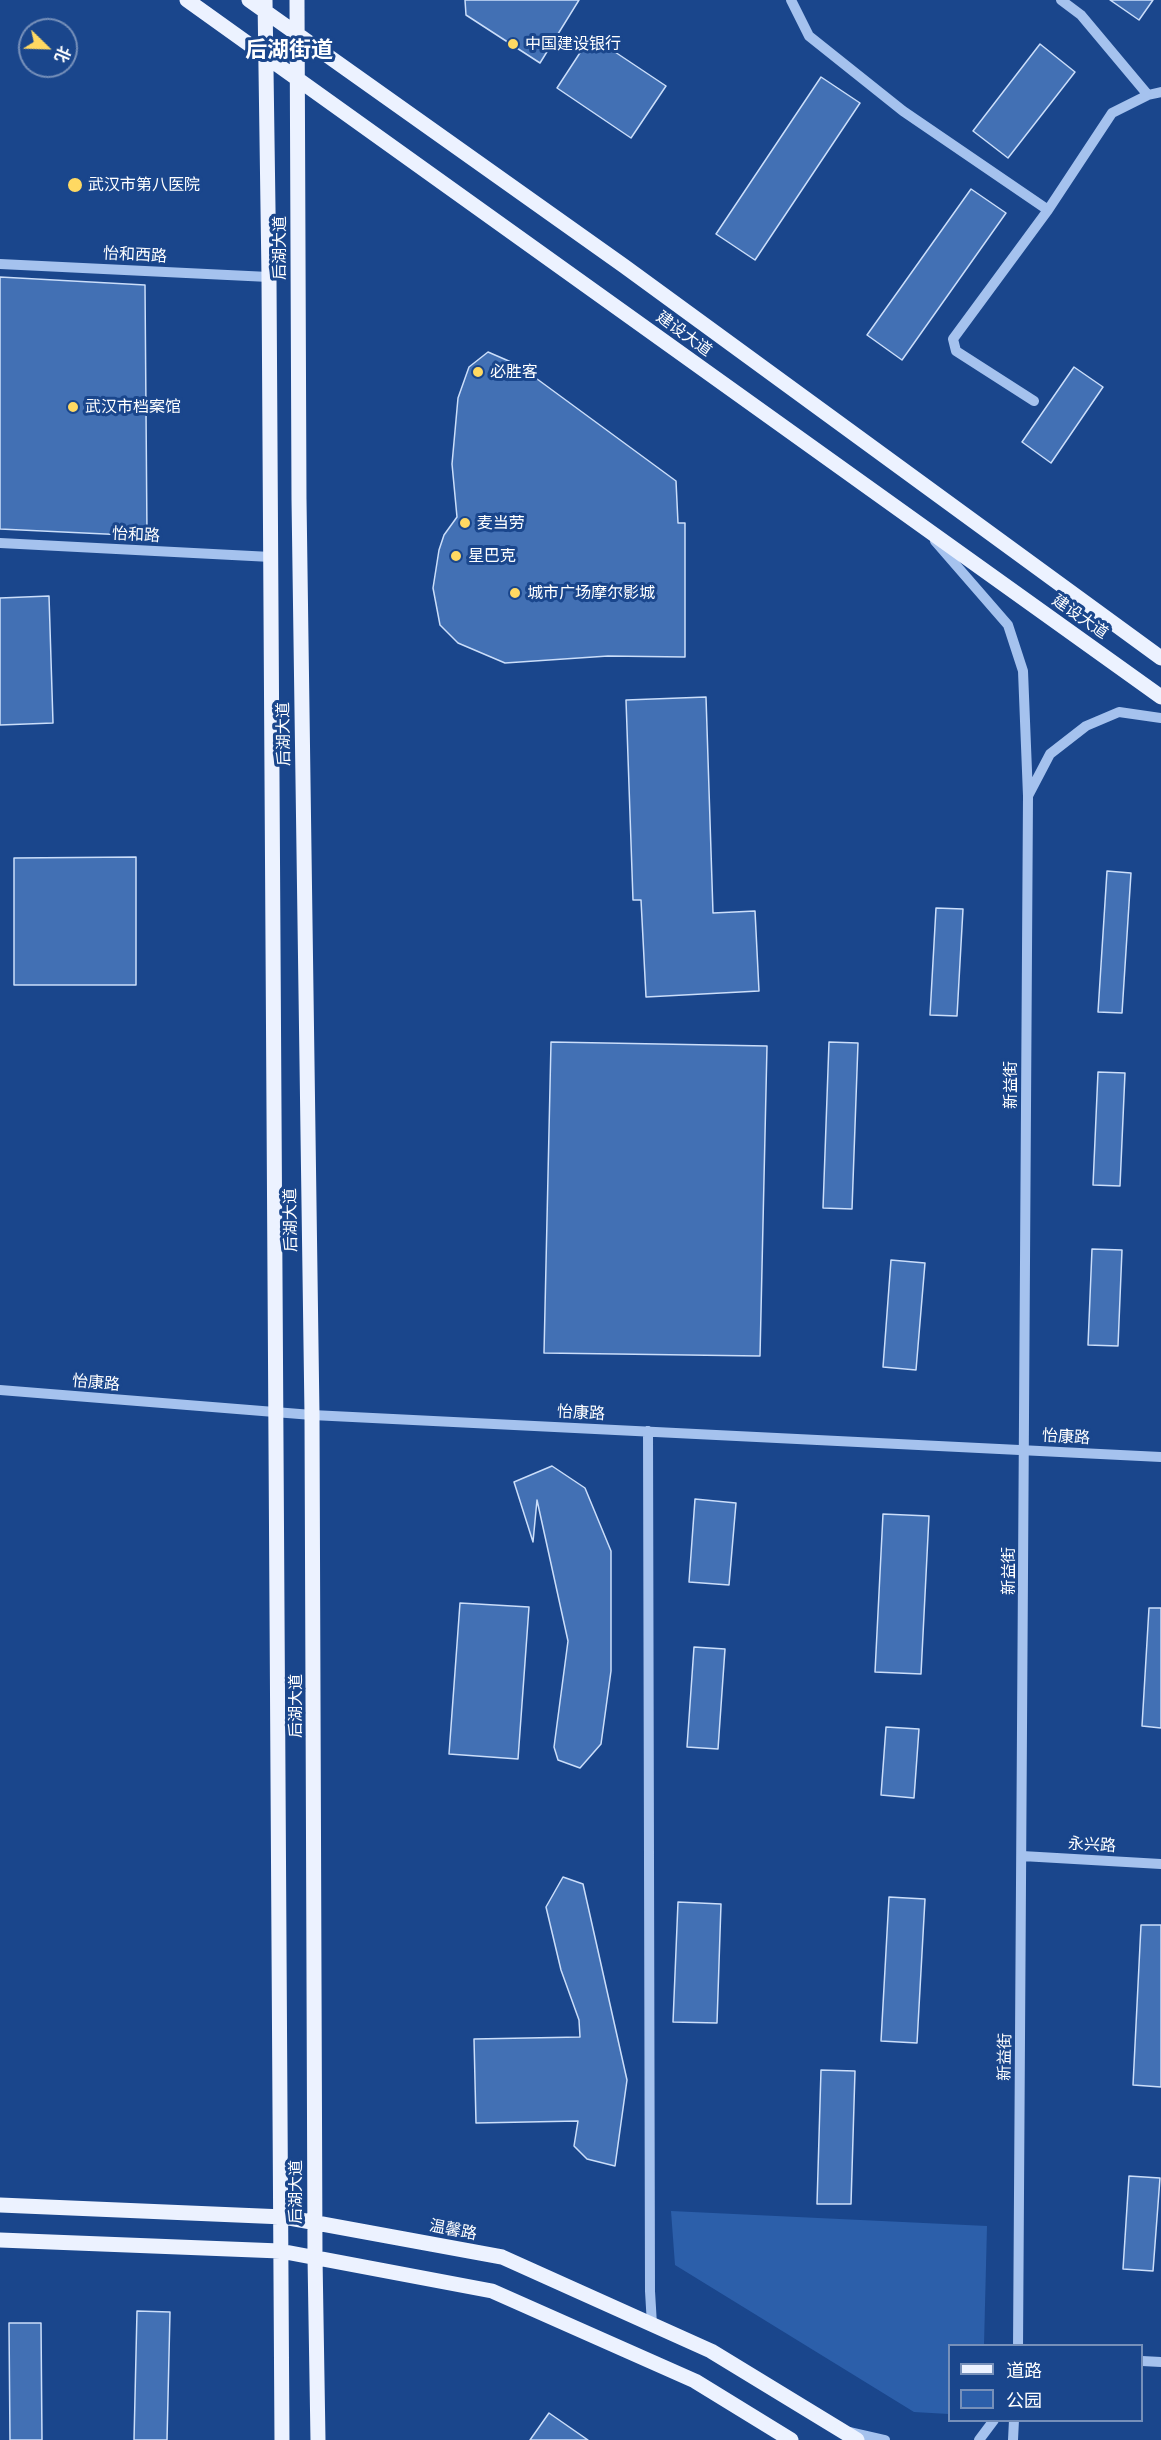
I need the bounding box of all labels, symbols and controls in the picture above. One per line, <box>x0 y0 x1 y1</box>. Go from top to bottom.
north arrow <box>18 18 78 78</box>
place label: 中国建设银行 <box>525 34 621 54</box>
district label: 后湖街道 <box>245 37 333 63</box>
marker: 中国建设银行 <box>506 37 520 51</box>
text: 北 <box>50 43 75 66</box>
place label: 武汉市第八医院 <box>88 175 200 195</box>
marker: 武汉市第八医院 <box>66 176 84 194</box>
street label: 后湖大道 <box>270 216 290 280</box>
street label: 怡和西路 <box>103 244 167 266</box>
street label: 建设大道 <box>652 307 716 361</box>
place label: 必胜客 <box>490 362 538 382</box>
marker: 必胜客 <box>471 365 485 379</box>
place label: 武汉市档案馆 <box>85 397 181 417</box>
marker: 武汉市档案馆 <box>66 400 80 414</box>
place label: 麦当劳 <box>477 513 525 533</box>
marker: 麦当劳 <box>458 516 472 530</box>
street label: 怡和路 <box>112 524 160 546</box>
place label: 星巴克 <box>468 546 516 566</box>
marker: 星巴克 <box>449 549 463 563</box>
place label: 城市广场摩尔影城 <box>527 583 655 603</box>
marker: 城市广场摩尔影城 <box>508 586 522 600</box>
street label: 建设大道 <box>1048 591 1112 643</box>
street label: 后湖大道 <box>274 702 294 766</box>
street label: 新益街 <box>1001 1061 1021 1109</box>
street label: 后湖大道 <box>281 1188 301 1252</box>
street label: 怡康路 <box>71 1371 121 1395</box>
street label: 怡康路 <box>557 1402 605 1424</box>
street label: 怡康路 <box>1042 1426 1090 1448</box>
street label: 新益街 <box>999 1547 1019 1595</box>
street label: 后湖大道 <box>286 1674 306 1738</box>
street label: 永兴路 <box>1068 1834 1116 1856</box>
street label: 新益街 <box>995 2033 1015 2081</box>
street label: 后湖大道 <box>286 2160 306 2224</box>
street label: 温馨路 <box>428 2216 478 2244</box>
legend <box>948 2344 1143 2422</box>
text: 道路 <box>1006 2360 1042 2381</box>
text: 公园 <box>1006 2390 1042 2411</box>

